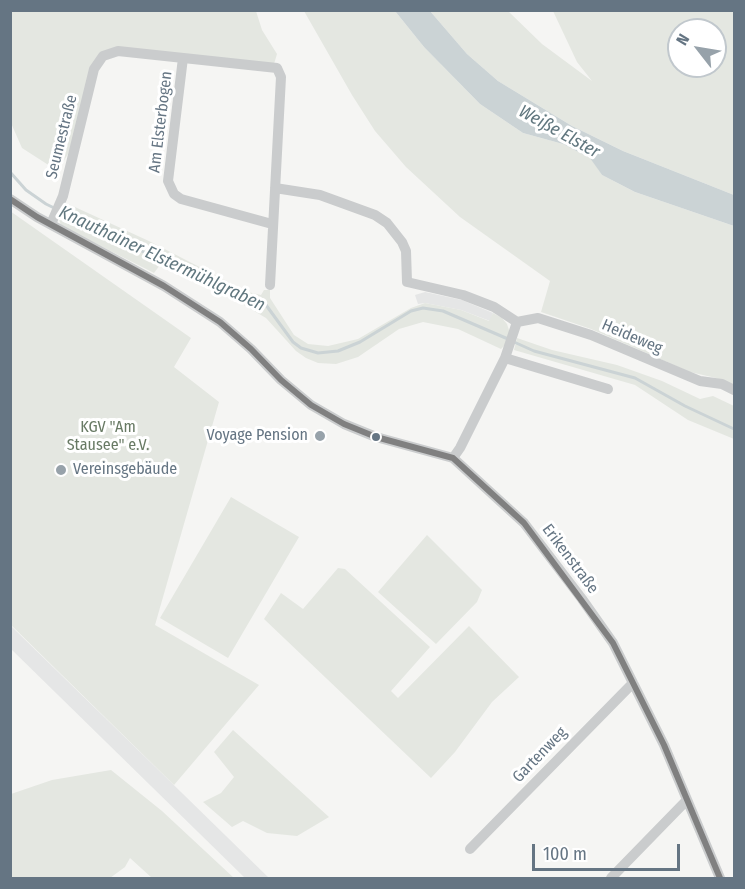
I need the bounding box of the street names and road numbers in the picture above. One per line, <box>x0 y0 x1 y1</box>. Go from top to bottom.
street label: Am Elsterbogen <box>145 70 177 174</box>
street label: Seumestraße <box>42 93 82 181</box>
street label: Heideweg <box>599 316 665 358</box>
street label: Erikenstraße <box>538 520 602 598</box>
street label: Gartenweg <box>509 723 571 787</box>

